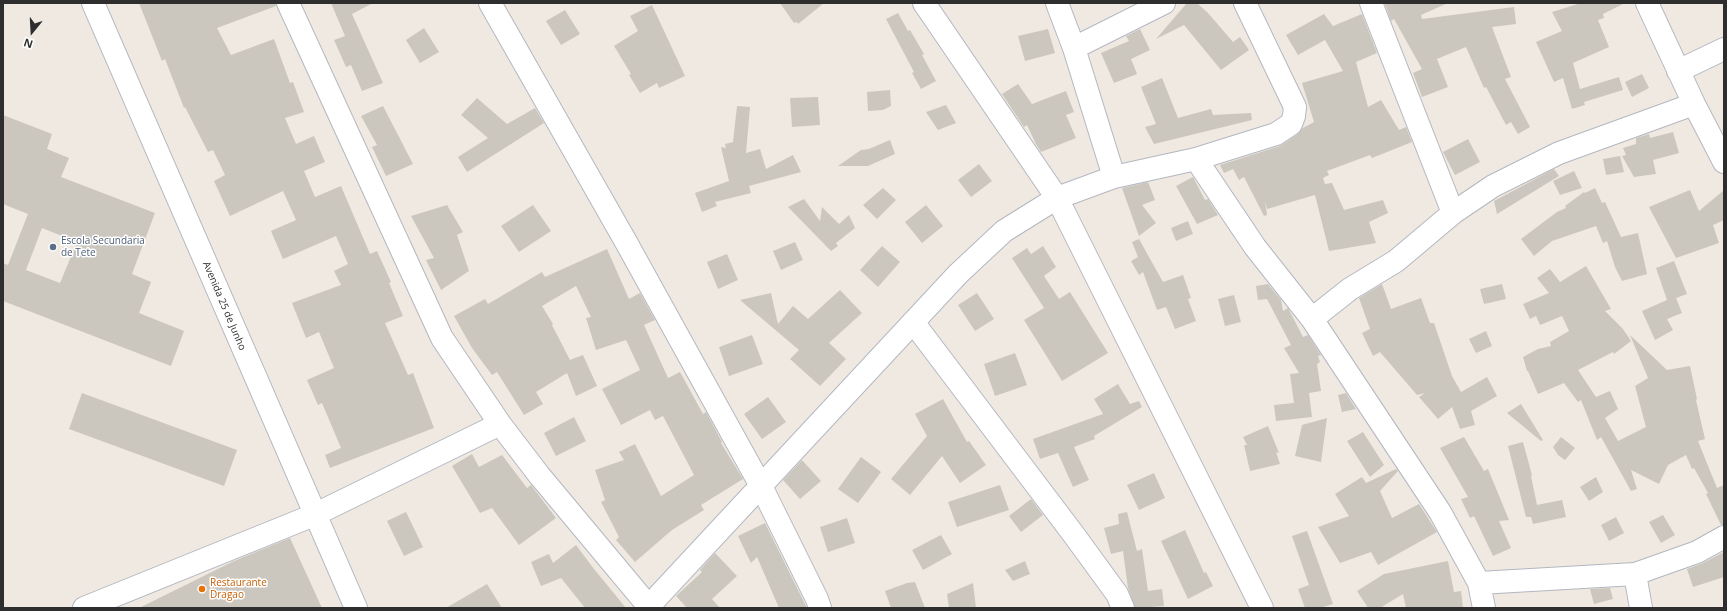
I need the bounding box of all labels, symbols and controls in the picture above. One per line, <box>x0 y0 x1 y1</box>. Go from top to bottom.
north arrow <box>12 12 52 52</box>
text: N <box>22 35 35 52</box>
place label: Escola Secundaria de Tete <box>61 235 145 258</box>
marker: Escola Secundaria de Tete <box>48 242 58 252</box>
street label: Avenida 25 de Junho <box>200 260 248 352</box>
place label: Restaurante Dragao <box>210 577 267 600</box>
marker: Restaurante Dragao <box>197 584 207 594</box>

